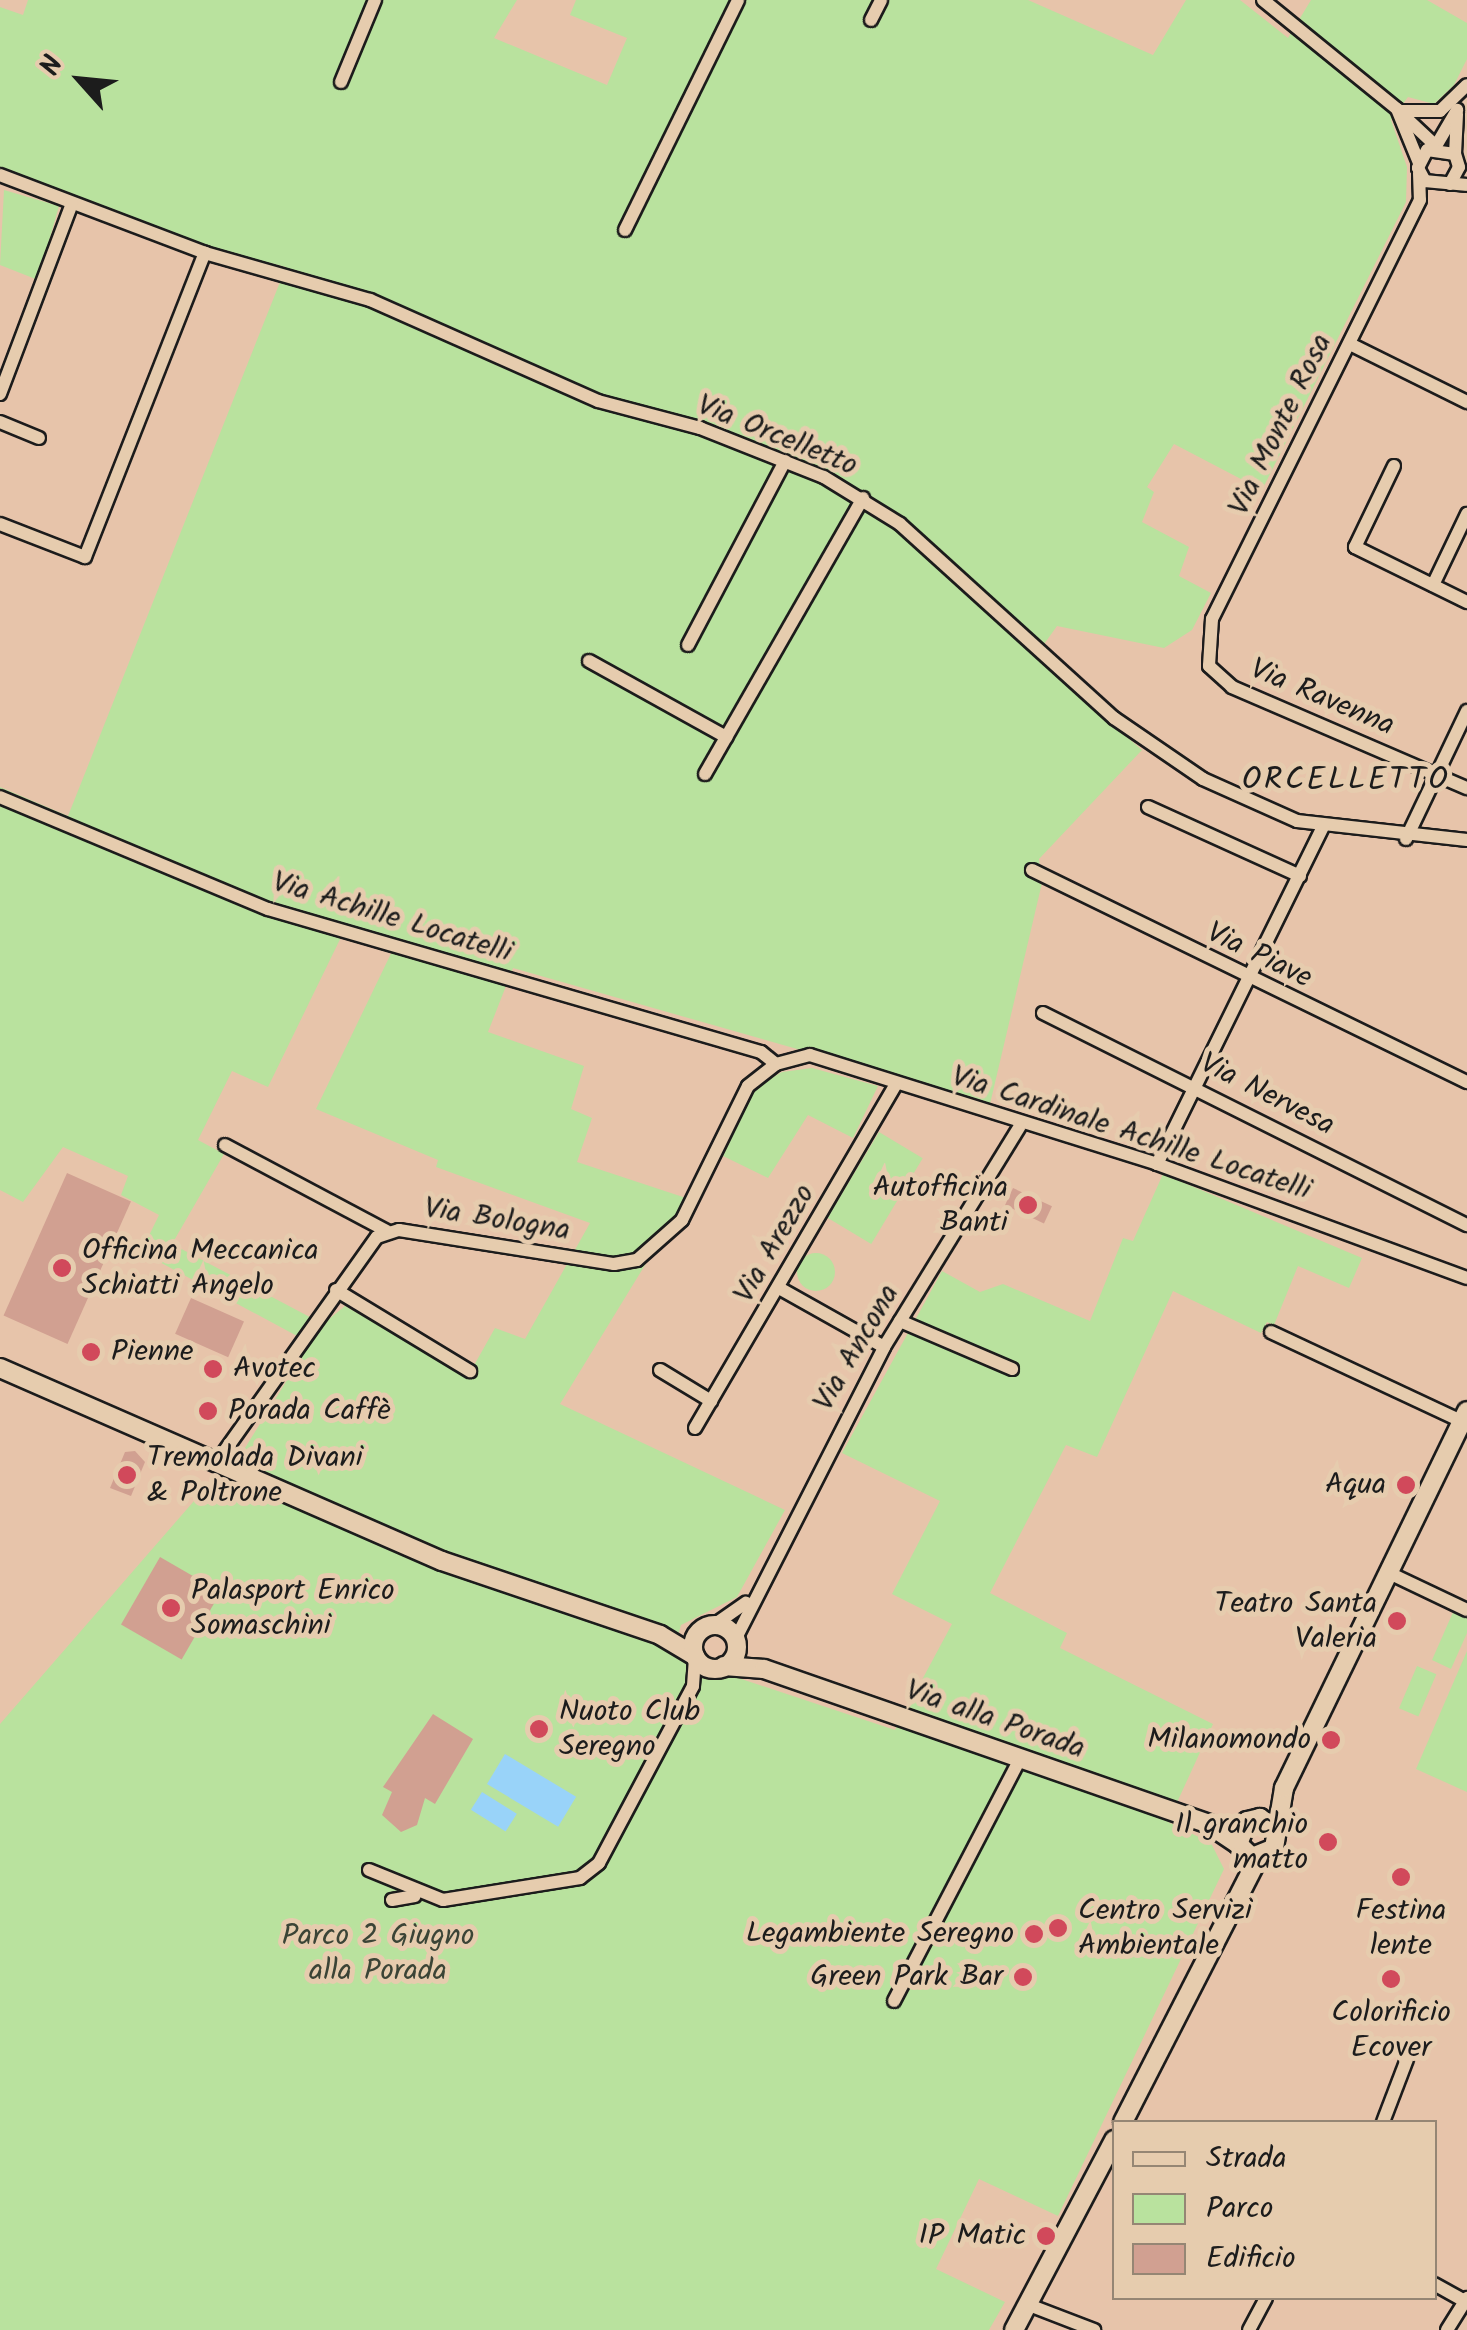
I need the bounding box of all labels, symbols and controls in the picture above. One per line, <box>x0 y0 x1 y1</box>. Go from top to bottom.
north arrow <box>30 30 130 130</box>
text: N <box>29 48 77 84</box>
street label: Via Monte Rosa <box>1222 328 1340 522</box>
street label: Via Orcelletto <box>692 388 862 484</box>
street label: Via Ravenna <box>1245 652 1399 744</box>
district label: ORCELLETTO <box>1242 762 1450 800</box>
street label: Via Achille Locatelli <box>268 864 516 972</box>
street label: Via Piave <box>1200 915 1318 997</box>
street label: Via Nervesa <box>1194 1046 1340 1144</box>
street label: Via Cardinale Achille Locatelli <box>947 1059 1315 1209</box>
place label: Autofficina Banti <box>872 1170 1008 1240</box>
street label: Via Arezzo <box>727 1178 823 1310</box>
street label: Via Bologna <box>422 1191 572 1249</box>
marker: Autofficina Banti <box>1017 1194 1039 1216</box>
place label: Officina Meccanica Schiatti Angelo <box>82 1233 319 1304</box>
marker: Officina Meccanica Schiatti Angelo <box>51 1257 73 1279</box>
street label: Via Ancona <box>806 1278 908 1418</box>
place label: Pienne <box>111 1334 193 1370</box>
marker: Pienne <box>80 1341 102 1363</box>
place label: Avotec <box>233 1351 316 1387</box>
marker: Avotec <box>202 1358 224 1380</box>
place label: Porada Caffè <box>228 1393 391 1429</box>
marker: Porada Caffè <box>197 1400 219 1422</box>
place label: Tremolada Divani & Poltrone <box>147 1440 363 1510</box>
marker: Tremolada Divani & Poltrone <box>116 1464 138 1486</box>
place label: Aqua <box>1325 1467 1386 1503</box>
marker: Aqua <box>1395 1474 1417 1496</box>
place label: Palasport Enrico Somaschini <box>191 1573 395 1644</box>
place label: Teatro Santa Valeria <box>1215 1586 1377 1656</box>
marker: Palasport Enrico Somaschini <box>160 1597 182 1619</box>
marker: Teatro Santa Valeria <box>1386 1610 1408 1632</box>
street label: Via alla Porada <box>901 1673 1089 1767</box>
place label: Nuoto Club Seregno <box>559 1694 700 1764</box>
marker: Nuoto Club Seregno <box>528 1718 550 1740</box>
place label: Milanomondo <box>1147 1722 1311 1758</box>
marker: Milanomondo <box>1320 1729 1342 1751</box>
place label: Il granchio matto <box>1175 1807 1308 1878</box>
marker: Il granchio matto <box>1317 1831 1339 1853</box>
marker: Festina lente <box>1390 1866 1412 1888</box>
place label: Centro Servizi Ambientale <box>1078 1893 1252 1964</box>
place label: Festina lente <box>1356 1893 1446 1964</box>
place label: Legambiente Seregno <box>746 1916 1014 1952</box>
marker: Centro Servizi Ambientale <box>1047 1917 1069 1939</box>
park label: Parco 2 Giugno alla Porada <box>282 1918 474 1988</box>
marker: Legambiente Seregno <box>1023 1923 1045 1945</box>
place label: Green Park Bar <box>810 1959 1003 1995</box>
marker: Green Park Bar <box>1012 1966 1034 1988</box>
marker: Colorificio Ecover <box>1380 1968 1402 1990</box>
place label: Colorificio Ecover <box>1331 1995 1451 2066</box>
legend <box>1112 2120 1437 2300</box>
text: Strada <box>1206 2135 1287 2183</box>
text: Parco <box>1206 2185 1273 2233</box>
place label: IP Matic <box>919 2218 1026 2254</box>
marker: IP Matic <box>1035 2225 1057 2247</box>
text: Edificio <box>1206 2235 1296 2283</box>

